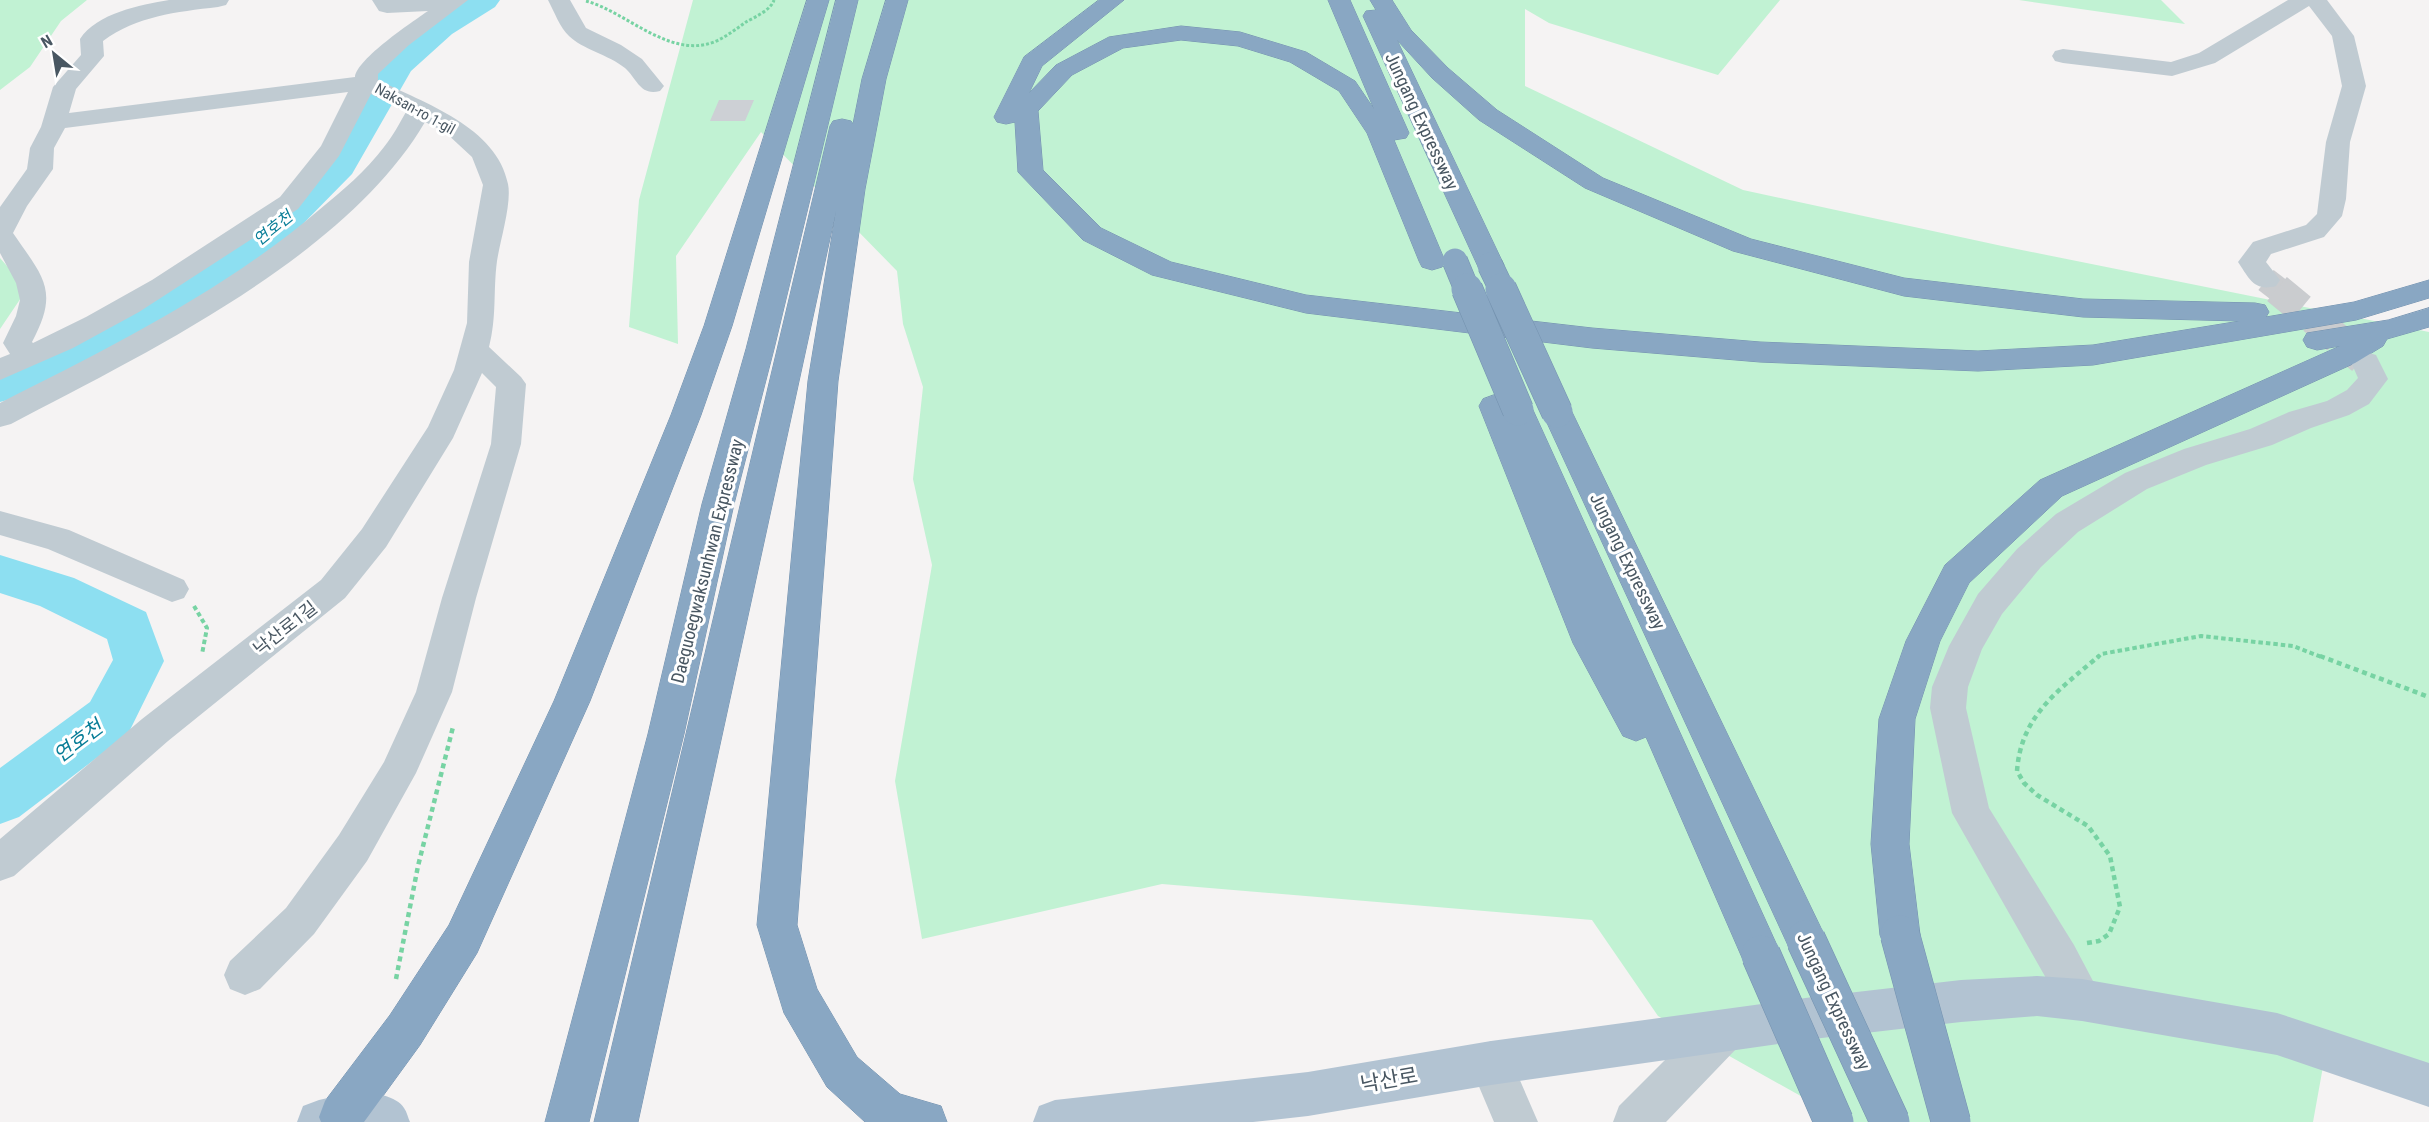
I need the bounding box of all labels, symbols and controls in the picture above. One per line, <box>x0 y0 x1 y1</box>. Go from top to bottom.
north arrow <box>24 24 84 84</box>
text: N <box>38 31 56 52</box>
street label: Jungang Expressway <box>1381 49 1463 193</box>
street label: Naksan-ro 1-gil <box>372 80 458 138</box>
water label: 연호천 <box>250 205 298 249</box>
street label: Daeguoegwaksunhwan Expressway <box>666 436 748 685</box>
street label: Jungang Expressway <box>1586 489 1670 633</box>
street label: 낙산로1길 <box>249 597 321 659</box>
water label: 연호천 <box>49 713 109 767</box>
street label: Jungang Expressway <box>1793 929 1875 1073</box>
street label: 낙산로 <box>1358 1063 1420 1097</box>

